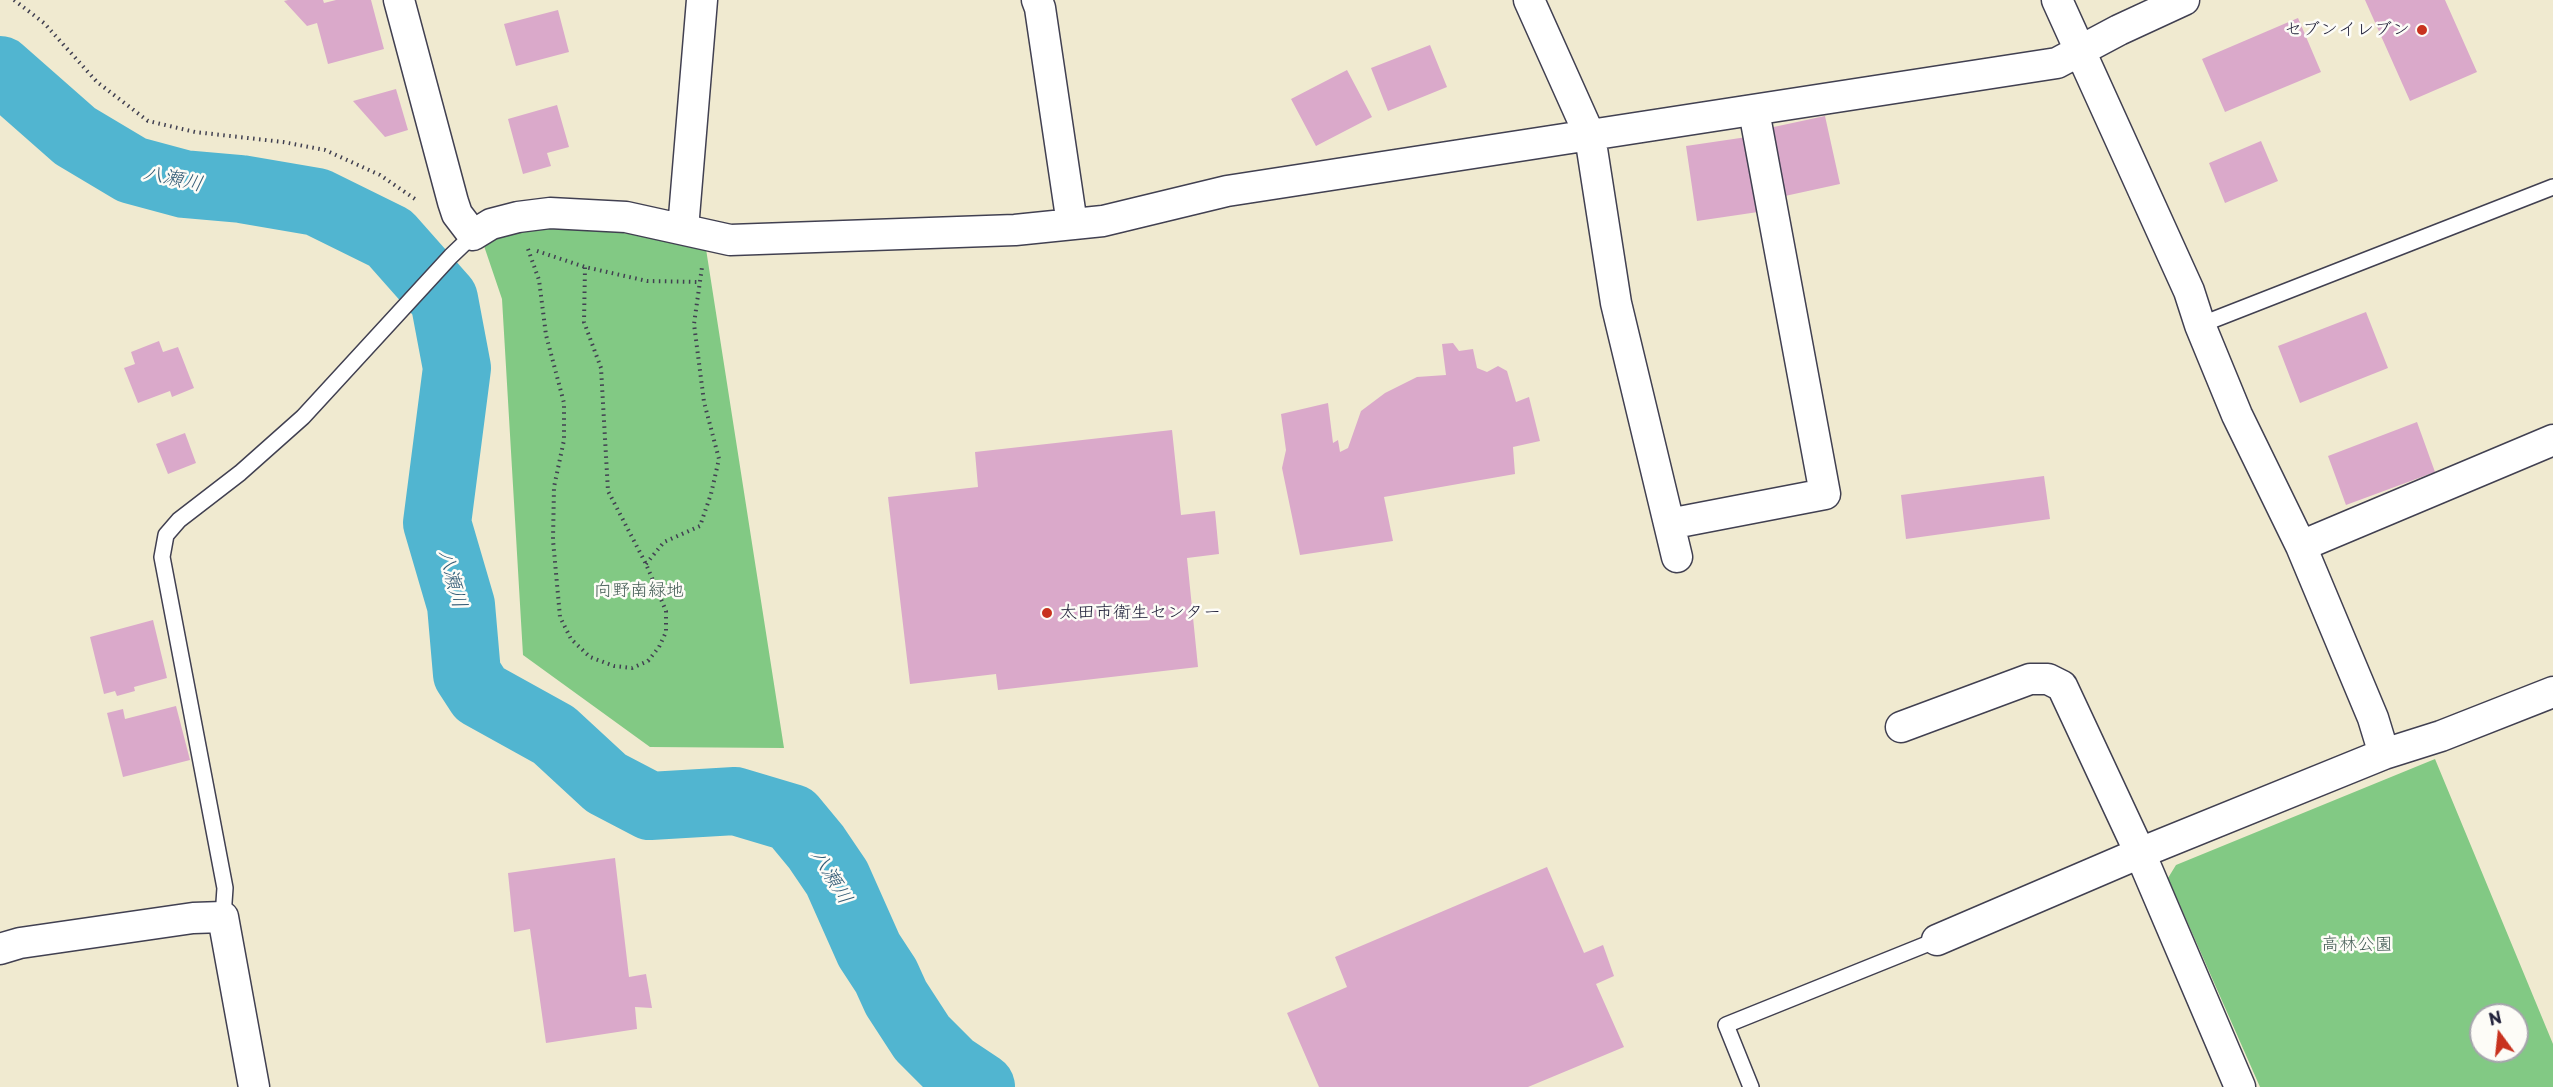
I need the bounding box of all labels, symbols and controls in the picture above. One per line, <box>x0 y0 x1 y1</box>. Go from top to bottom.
place label: セブンイレブン <box>2284 19 2410 41</box>
marker: セブンイレブン <box>2415 23 2429 37</box>
water label: 八瀬川 <box>141 161 205 197</box>
water label: 八瀬川 <box>433 547 471 611</box>
park label: 向野南緑地 <box>594 580 684 602</box>
place label: 太田市衛生センター <box>1059 602 1221 624</box>
marker: 太田市衛生センター <box>1040 606 1054 620</box>
water label: 八瀬川 <box>805 845 857 909</box>
park label: 高林公園 <box>2321 934 2393 956</box>
north arrow <box>2469 1003 2529 1063</box>
text: N <box>2486 1004 2504 1031</box>

